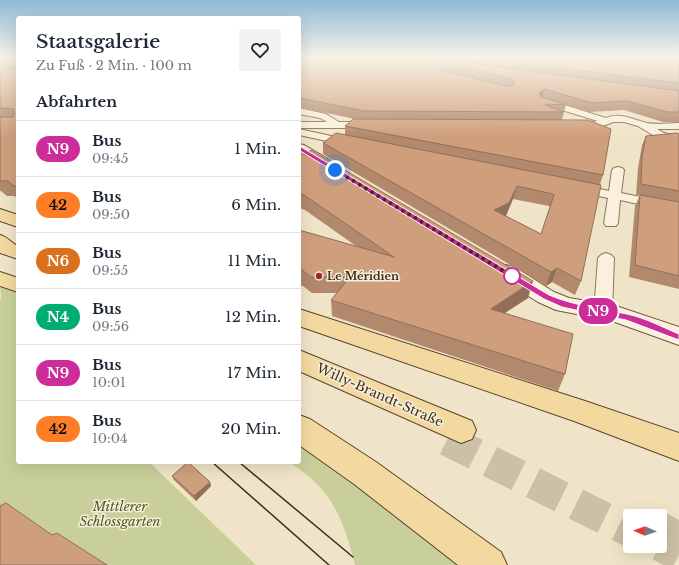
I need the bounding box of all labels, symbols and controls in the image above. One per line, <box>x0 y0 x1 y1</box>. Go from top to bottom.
button: heart <box>239 29 281 71</box>
text: Staatsgalerie <box>36 30 160 53</box>
text: Zu Fuß · 2 Min. · 100 m <box>36 57 192 74</box>
text: Abfahrten <box>36 92 117 111</box>
text: Bus <box>92 131 122 150</box>
text: 1 Min. <box>234 139 281 158</box>
text: N9 <box>47 140 69 158</box>
text: 09:45 <box>92 150 128 167</box>
your location <box>325 160 345 180</box>
text: Bus <box>92 187 122 206</box>
text: 6 Min. <box>231 195 281 214</box>
text: 42 <box>49 196 67 214</box>
text: 09:50 <box>92 206 130 223</box>
text: Bus <box>92 243 122 262</box>
text: 11 Min. <box>228 251 281 270</box>
text: N6 <box>47 252 69 270</box>
text: 09:55 <box>92 262 128 279</box>
unlabelled marker <box>503 267 521 285</box>
place label: Le Méridien <box>327 269 399 283</box>
marker: Le Méridien <box>314 271 324 281</box>
line badge: N9 <box>580 298 616 324</box>
text: Bus <box>92 299 122 318</box>
text: N9 <box>587 302 609 320</box>
text: 12 Min. <box>225 307 281 326</box>
text: N4 <box>47 308 69 326</box>
text: 09:56 <box>92 318 129 335</box>
text: Bus <box>92 355 122 374</box>
street label: Willy-Brandt-Straße <box>313 359 446 431</box>
text: 17 Min. <box>227 363 281 382</box>
text: N9 <box>47 364 69 382</box>
text: 10:01 <box>92 374 126 391</box>
text: Bus <box>92 411 122 430</box>
text: 20 Min. <box>221 419 281 438</box>
text: 42 <box>49 420 67 438</box>
text: 10:04 <box>92 430 128 447</box>
park label: Mittlerer Schlossgarten <box>80 498 161 530</box>
north arrow <box>623 509 667 553</box>
map controls <box>623 509 667 553</box>

